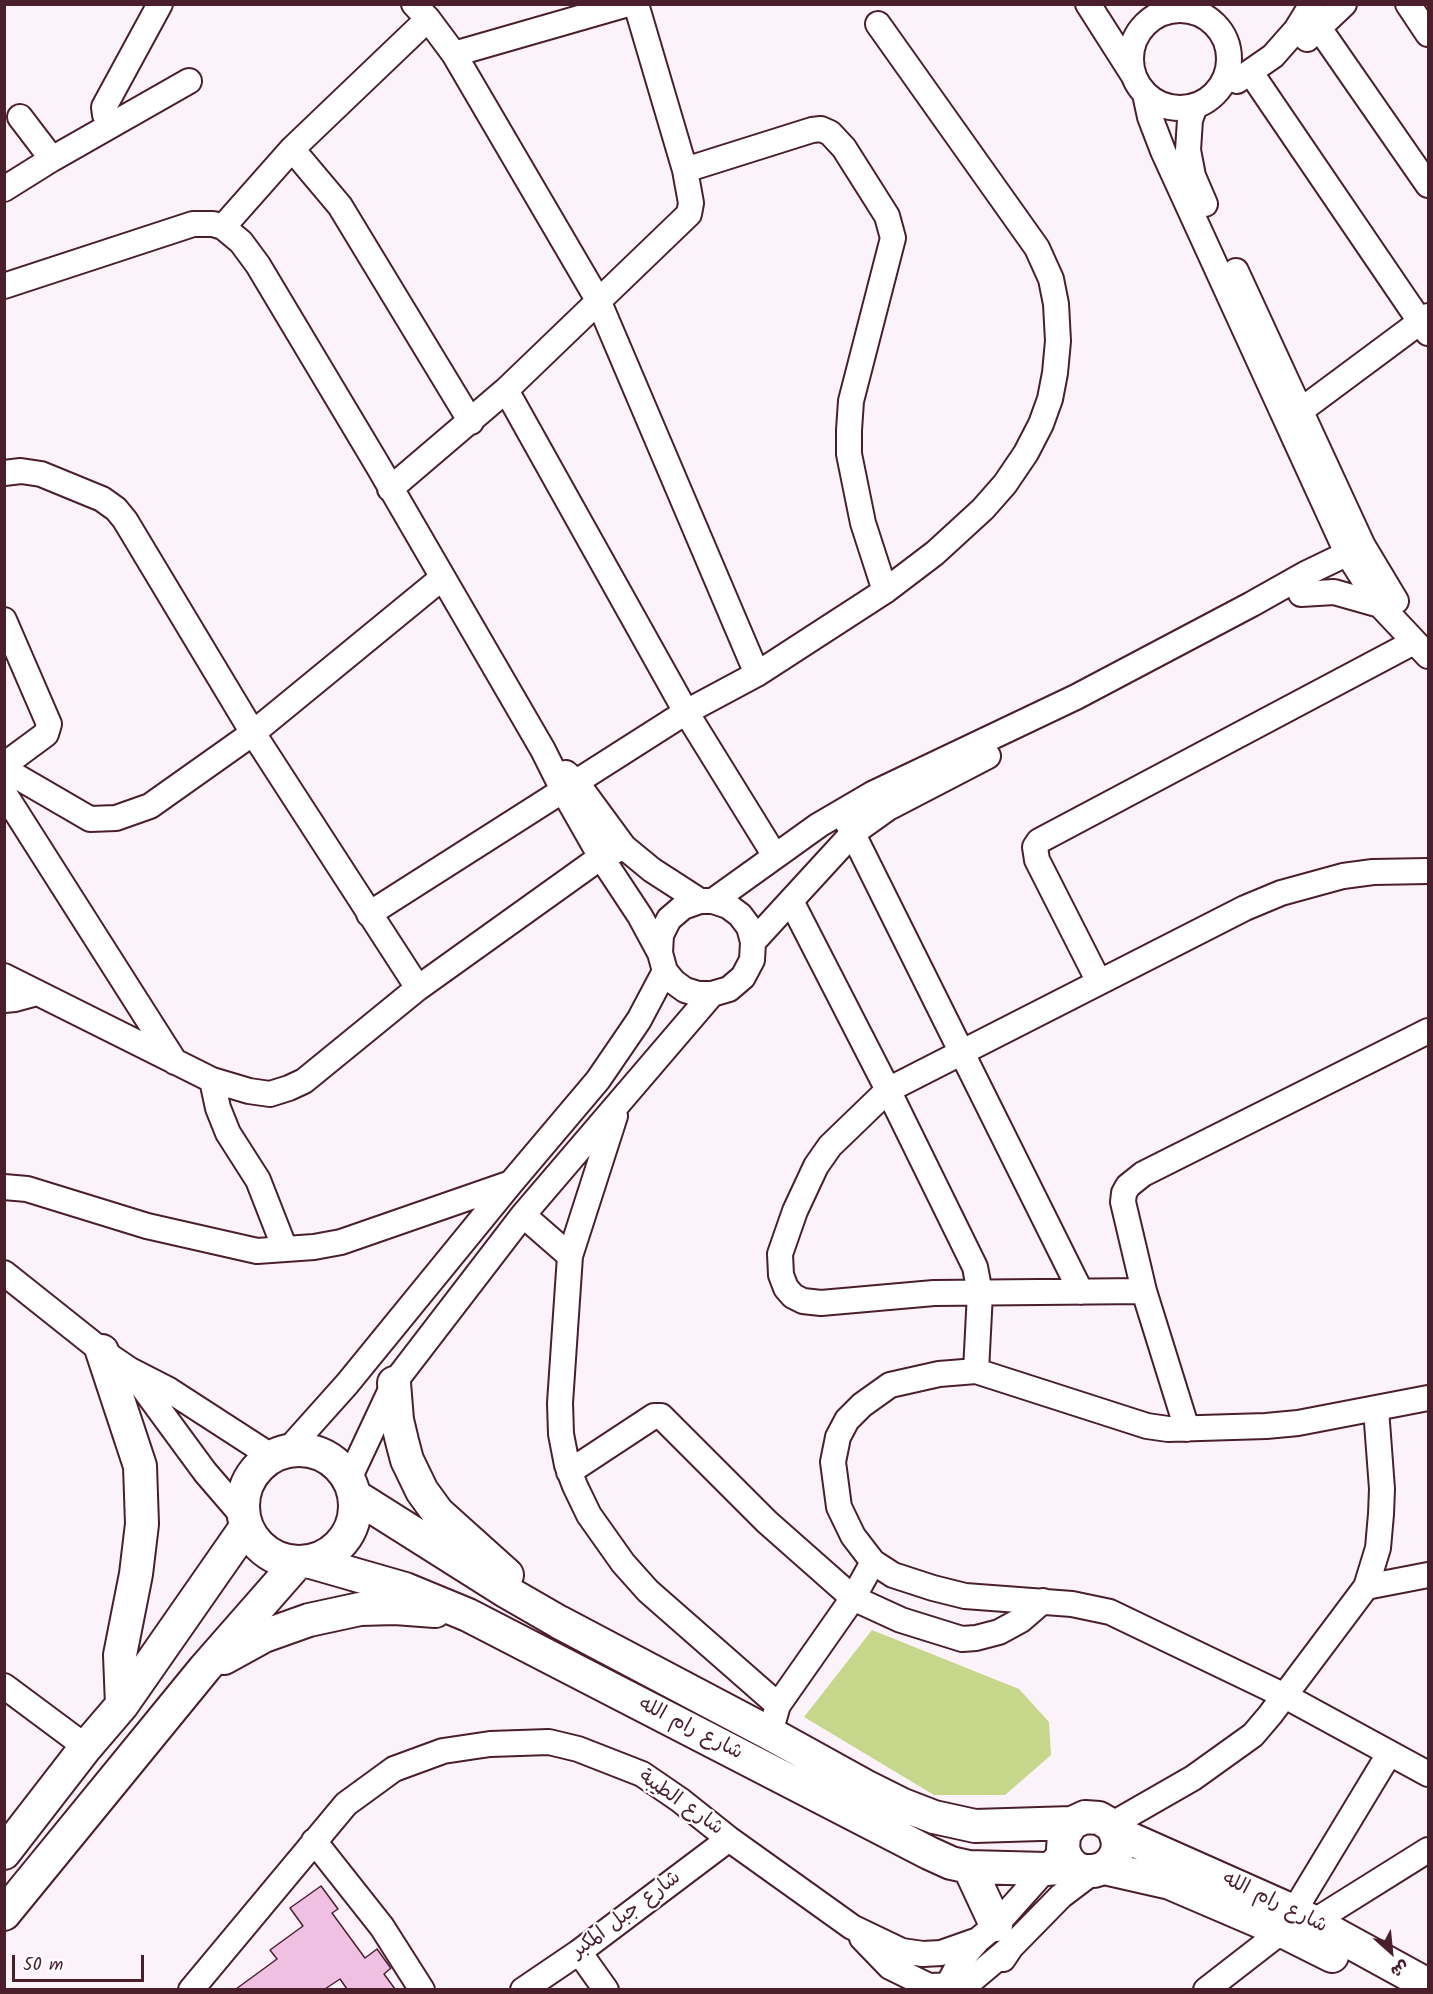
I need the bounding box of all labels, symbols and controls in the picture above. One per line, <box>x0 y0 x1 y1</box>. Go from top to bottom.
street label: شارع رام الله <box>634 1693 746 1767</box>
street label: شارع الطيبة <box>633 1766 727 1842</box>
street label: شارع جبل المكبر <box>567 1867 687 1965</box>
street label: شارع رام الله <box>1218 1868 1330 1940</box>
north arrow <box>1361 1922 1421 1982</box>
scale bar <box>15 1943 147 1981</box>
text: 50 m <box>23 1951 63 1980</box>
text: ش <box>1386 1953 1413 1984</box>

